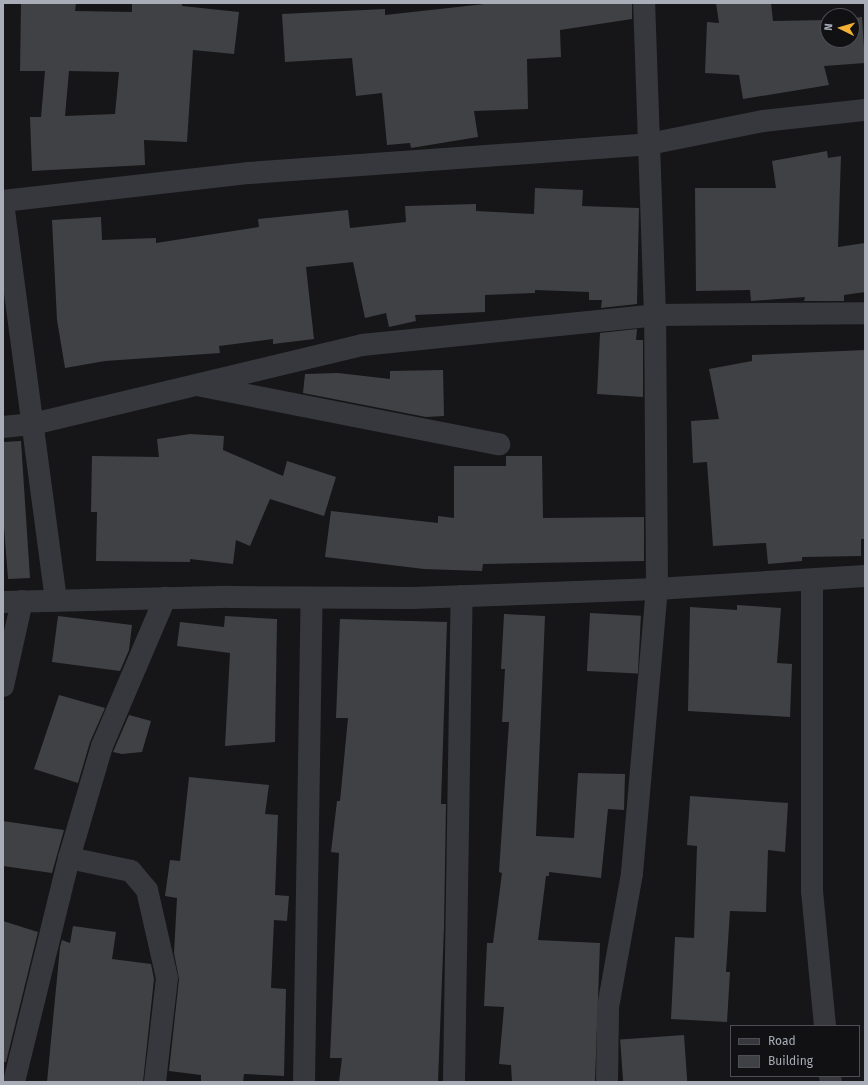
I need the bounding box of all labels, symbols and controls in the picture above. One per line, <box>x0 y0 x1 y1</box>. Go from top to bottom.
north arrow <box>820 8 860 48</box>
text: N <box>822 23 835 31</box>
legend <box>730 1025 860 1077</box>
text: Road <box>768 1034 796 1048</box>
text: Building <box>768 1054 813 1068</box>

